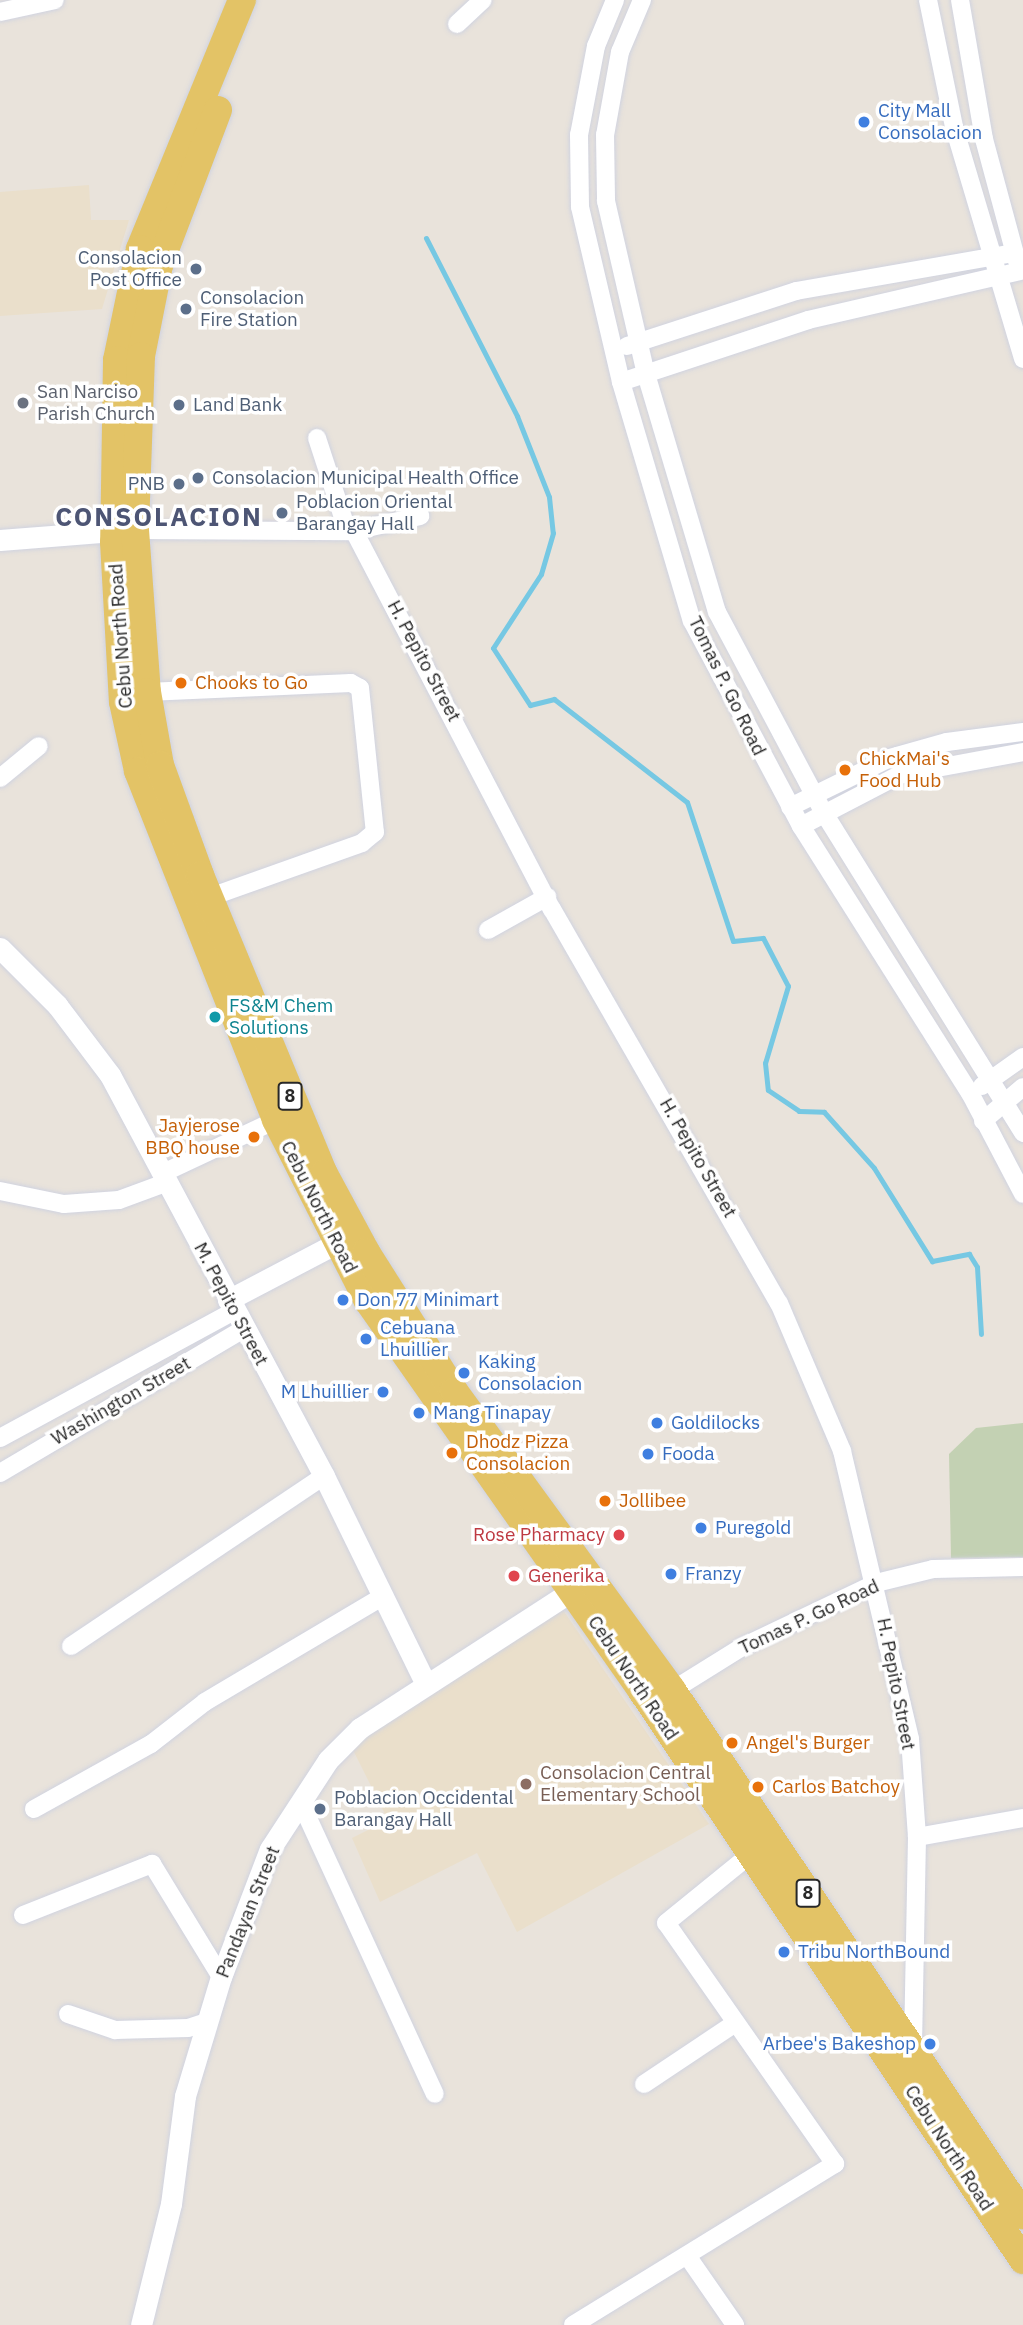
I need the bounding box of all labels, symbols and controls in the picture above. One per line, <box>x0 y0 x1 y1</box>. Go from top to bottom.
place label: City Mall Consolacion <box>878 100 982 144</box>
marker: City Mall Consolacion <box>856 114 872 130</box>
place label: Consolacion Post Office <box>78 247 182 291</box>
marker: Consolacion Post Office <box>188 261 204 277</box>
place label: Consolacion Fire Station <box>200 287 304 331</box>
marker: Consolacion Fire Station <box>178 301 194 317</box>
place label: San Narciso Parish Church <box>37 381 155 425</box>
place label: Land Bank <box>193 394 282 416</box>
marker: San Narciso Parish Church <box>15 395 31 411</box>
marker: Land Bank <box>171 397 187 413</box>
place label: Consolacion Municipal Health Office <box>212 467 519 489</box>
marker: Consolacion Municipal Health Office <box>190 470 206 486</box>
place label: PNB <box>128 473 165 495</box>
marker: PNB <box>171 476 187 492</box>
place label: Poblacion Oriental Barangay Hall <box>296 491 453 535</box>
district label: CONSOLACION <box>57 501 261 533</box>
marker: Poblacion Oriental Barangay Hall <box>274 505 290 521</box>
street label: Cebu North Road <box>105 563 137 709</box>
street label: H. Pepito Street <box>382 596 466 726</box>
street label: Tomas P. Go Road <box>683 613 771 759</box>
place label: Chooks to Go <box>195 672 308 694</box>
marker: Chooks to Go <box>173 675 189 691</box>
place label: ChickMai's Food Hub <box>859 748 950 792</box>
marker: ChickMai's Food Hub <box>837 762 853 778</box>
place label: FS&M Chem Solutions <box>229 995 333 1039</box>
marker: FS&M Chem Solutions <box>207 1009 223 1025</box>
road number: 8 <box>276 1082 304 1111</box>
street label: H. Pepito Street <box>655 1094 741 1222</box>
place label: Jayjerose BBQ house <box>145 1115 240 1159</box>
marker: Jayjerose BBQ house <box>246 1129 262 1145</box>
street label: Cebu North Road <box>276 1137 362 1277</box>
street label: M. Pepito Street <box>189 1238 273 1370</box>
place label: Don 77 Minimart <box>357 1289 499 1311</box>
marker: Don 77 Minimart <box>335 1292 351 1308</box>
place label: Cebuana Lhuillier <box>380 1317 455 1361</box>
marker: Cebuana Lhuillier <box>358 1331 374 1347</box>
place label: Kaking Consolacion <box>478 1351 582 1395</box>
street label: Washington Street <box>47 1352 195 1450</box>
marker: Kaking Consolacion <box>456 1365 472 1381</box>
place label: M Lhuillier <box>281 1381 369 1403</box>
marker: M Lhuillier <box>375 1384 391 1400</box>
place label: Mang Tinapay <box>433 1402 551 1424</box>
marker: Mang Tinapay <box>411 1405 427 1421</box>
place label: Goldilocks <box>671 1412 760 1434</box>
marker: Goldilocks <box>649 1415 665 1431</box>
place label: Dhodz Pizza Consolacion <box>466 1431 570 1475</box>
place label: Fooda <box>662 1443 715 1465</box>
marker: Dhodz Pizza Consolacion <box>444 1445 460 1461</box>
marker: Fooda <box>640 1446 656 1462</box>
place label: Jollibee <box>619 1490 686 1512</box>
marker: Jollibee <box>597 1493 613 1509</box>
place label: Puregold <box>715 1517 791 1539</box>
marker: Puregold <box>693 1520 709 1536</box>
place label: Rose Pharmacy <box>473 1524 605 1546</box>
marker: Rose Pharmacy <box>611 1527 627 1543</box>
place label: Franzy <box>685 1563 741 1585</box>
place label: Generika <box>528 1565 605 1587</box>
marker: Franzy <box>663 1566 679 1582</box>
marker: Generika <box>506 1568 522 1584</box>
street label: Tomas P. Go Road <box>735 1575 883 1659</box>
street label: Cebu North Road <box>583 1611 683 1745</box>
street label: H. Pepito Street <box>872 1616 920 1752</box>
place label: Angel's Burger <box>746 1732 870 1754</box>
marker: Angel's Burger <box>724 1735 740 1751</box>
place label: Consolacion Central Elementary School <box>540 1762 711 1806</box>
marker: Consolacion Central Elementary School <box>518 1776 534 1792</box>
place label: Carlos Batchoy <box>772 1776 900 1798</box>
marker: Carlos Batchoy <box>750 1779 766 1795</box>
place label: Poblacion Occidental Barangay Hall <box>334 1787 514 1831</box>
marker: Poblacion Occidental Barangay Hall <box>312 1801 328 1817</box>
street label: Pandayan Street <box>211 1843 285 1981</box>
road number: 8 <box>794 1879 822 1908</box>
place label: Tribu NorthBound <box>798 1941 950 1963</box>
marker: Tribu NorthBound <box>776 1944 792 1960</box>
place label: Arbee's Bakeshop <box>763 2033 916 2055</box>
marker: Arbee's Bakeshop <box>922 2036 938 2052</box>
street label: Cebu North Road <box>900 2081 998 2215</box>

